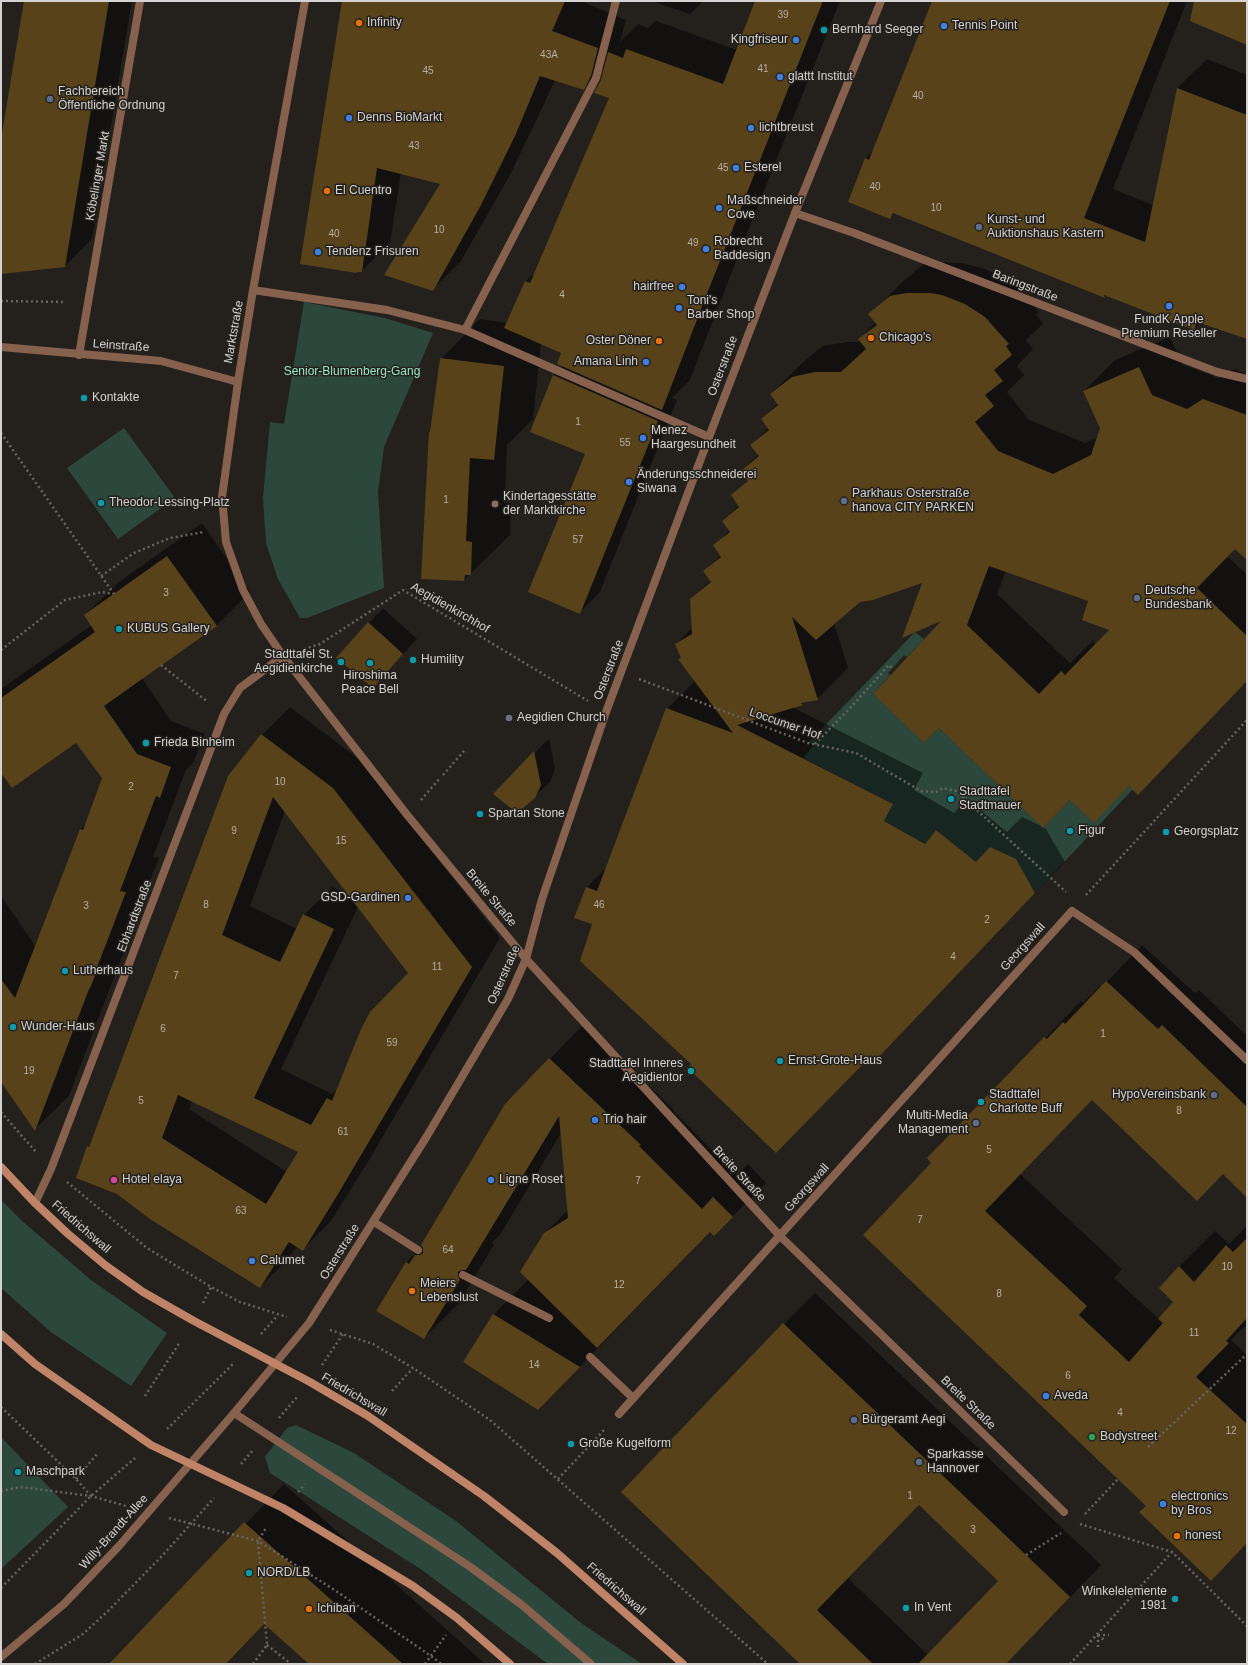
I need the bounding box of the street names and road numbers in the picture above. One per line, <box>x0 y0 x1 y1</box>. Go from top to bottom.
street label: Köbelinger Markt <box>83 130 113 222</box>
street label: Baringstraße <box>990 267 1060 305</box>
street label: Marktstraße <box>221 299 247 365</box>
street label: Osterstraße <box>705 334 741 398</box>
street label: Leinstraße <box>92 337 150 355</box>
street label: Aegidienkirchhof <box>408 580 492 636</box>
street label: Osterstraße <box>591 638 627 702</box>
street label: Loccumer Hof <box>747 705 823 743</box>
street label: Breite Straße <box>463 866 519 930</box>
street label: Ebhardtstraße <box>115 878 155 954</box>
street label: Georgswall <box>998 920 1048 974</box>
street label: Osterstraße <box>485 943 523 1007</box>
street label: Breite Straße <box>710 1143 768 1205</box>
street label: Georgswall <box>782 1161 832 1215</box>
street label: Friedrichswall <box>49 1198 113 1256</box>
street label: Osterstraße <box>317 1221 363 1283</box>
street label: Friedrichswall <box>319 1370 389 1420</box>
street label: Breite Straße <box>938 1373 998 1433</box>
street label: Willy-Brandt-Allee <box>77 1492 151 1572</box>
street label: Friedrichswall <box>584 1560 648 1618</box>

